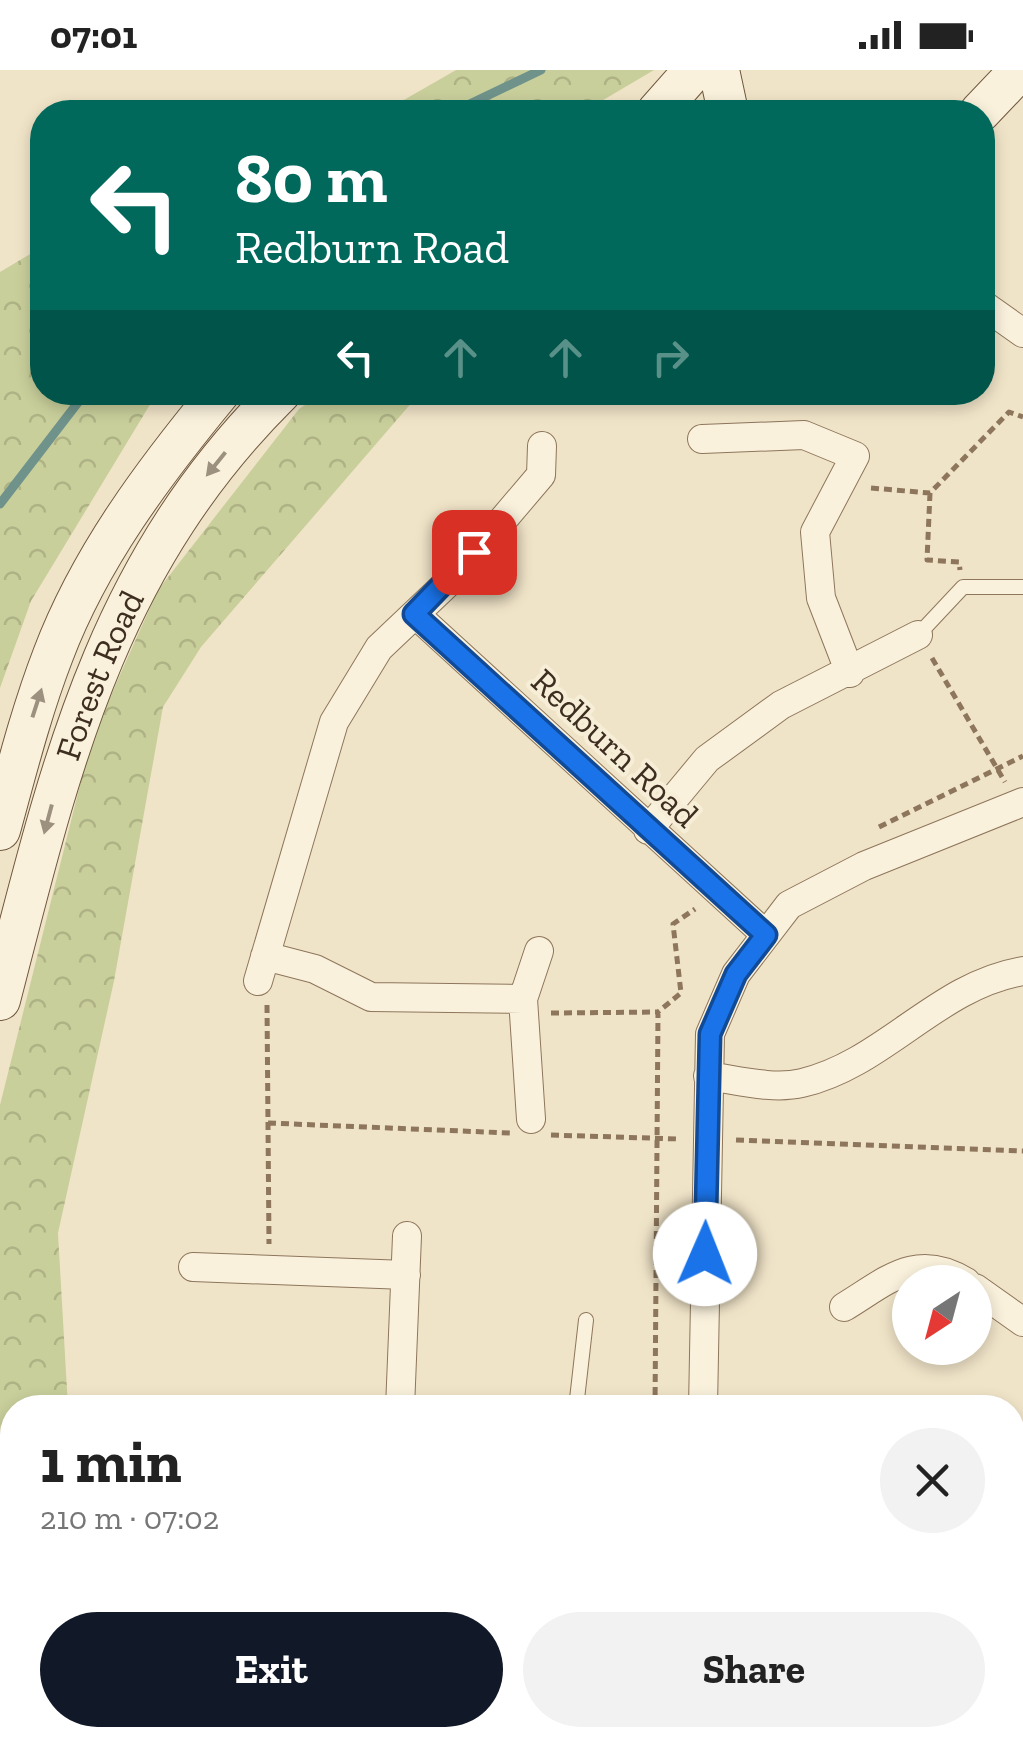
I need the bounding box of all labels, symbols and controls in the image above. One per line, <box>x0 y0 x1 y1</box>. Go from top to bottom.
text: 07:01 <box>50 12 137 58</box>
text: 80 m <box>235 136 387 220</box>
icon: left <box>70 140 200 270</box>
text: Redburn Road <box>235 221 509 275</box>
icon: left <box>328 330 383 385</box>
icon: ahead <box>433 330 488 385</box>
icon: ahead <box>538 330 593 385</box>
icon: right <box>643 330 698 385</box>
one-way arrow <box>206 452 227 477</box>
pin <box>432 510 517 595</box>
icon: arrive <box>447 525 502 580</box>
street label: Forest Road <box>46 583 153 765</box>
street label: Redburn Road <box>523 660 707 836</box>
one-way arrow <box>30 687 45 718</box>
one-way arrow <box>40 804 56 835</box>
position arrow <box>653 1202 757 1306</box>
north arrow <box>892 1265 992 1365</box>
map controls <box>892 1265 992 1365</box>
text: 1 min <box>40 1425 182 1497</box>
button: close <box>880 1428 985 1533</box>
text: 210 m · 07:02 <box>40 1499 219 1537</box>
button: Exit <box>40 1612 503 1727</box>
button: Share <box>523 1612 985 1727</box>

